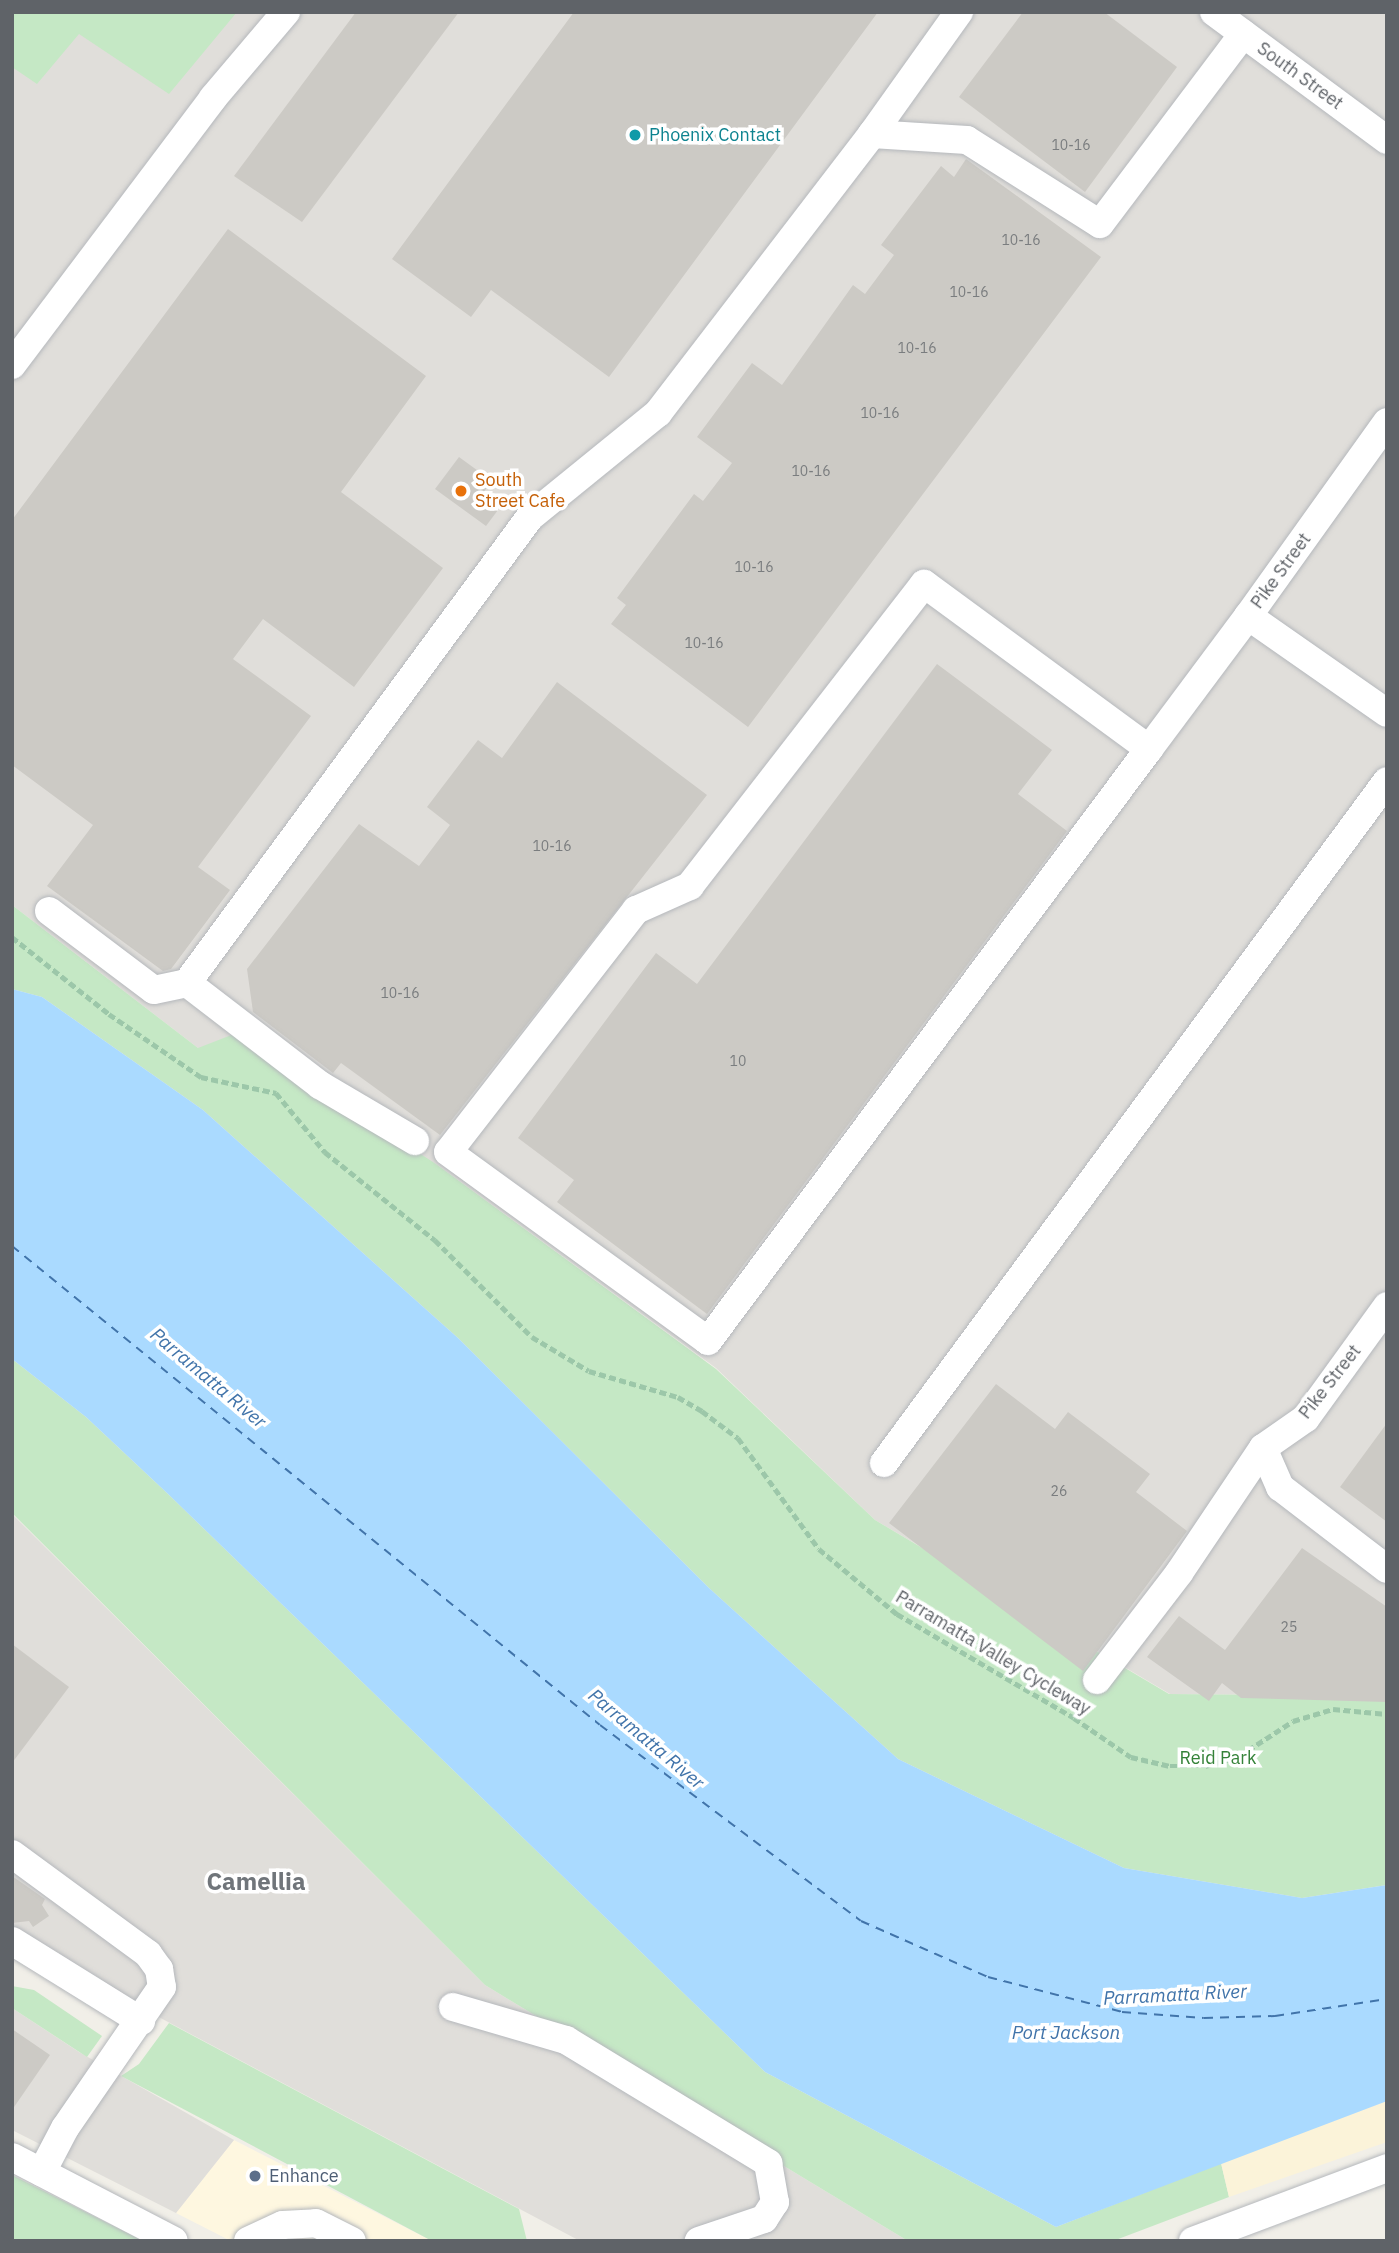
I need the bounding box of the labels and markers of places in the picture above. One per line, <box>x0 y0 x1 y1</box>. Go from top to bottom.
place label: Phoenix Contact <box>649 124 781 146</box>
marker: Phoenix Contact <box>627 127 643 143</box>
place label: South Street Cafe <box>475 470 565 512</box>
marker: South Street Cafe <box>453 483 469 499</box>
place label: Enhance <box>269 2165 339 2187</box>
marker: Enhance <box>247 2168 263 2184</box>

